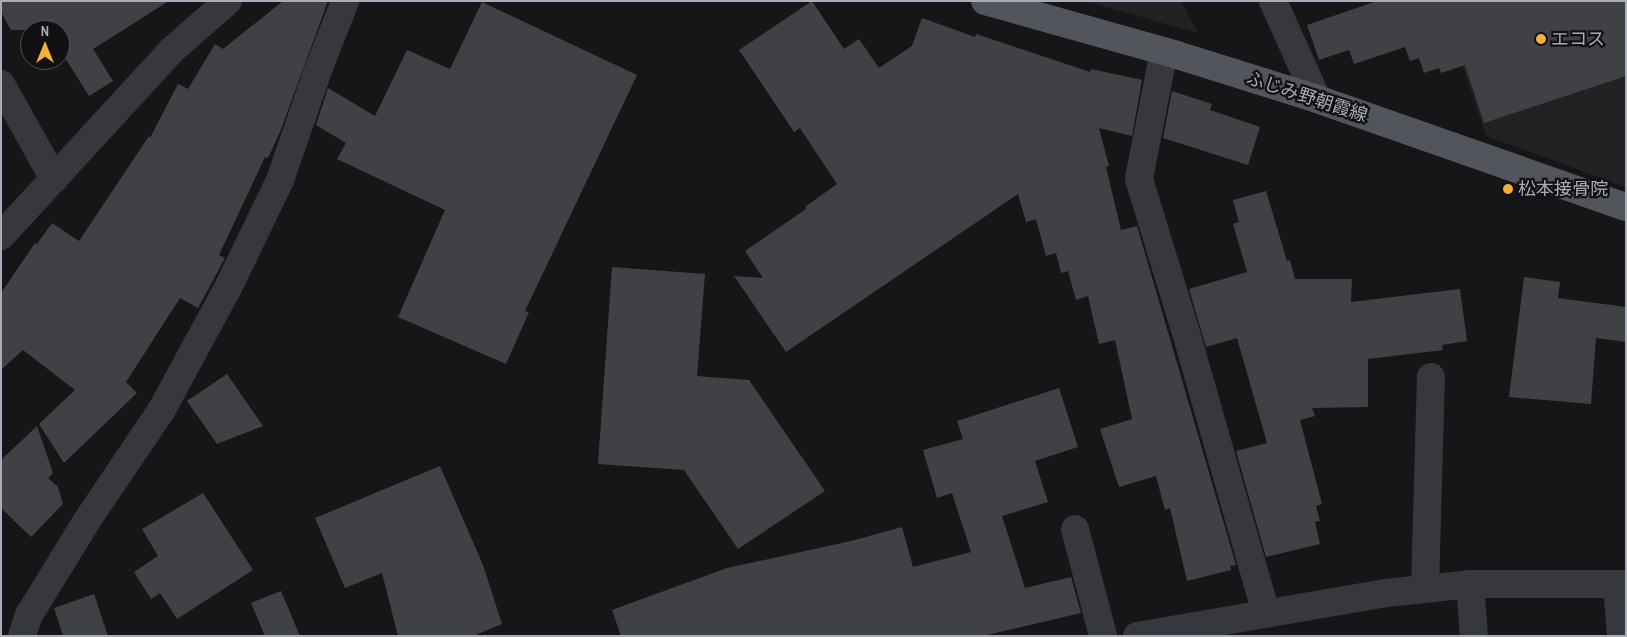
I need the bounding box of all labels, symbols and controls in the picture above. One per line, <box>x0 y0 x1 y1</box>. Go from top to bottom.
north arrow <box>20 20 70 70</box>
text: N <box>41 22 49 40</box>
place label: エコス <box>1551 28 1605 50</box>
marker: エコス <box>1535 33 1547 45</box>
street label: ふじみ野朝霞線 <box>1244 67 1370 127</box>
place label: 松本接骨院 <box>1518 178 1608 200</box>
marker: 松本接骨院 <box>1502 183 1514 195</box>

